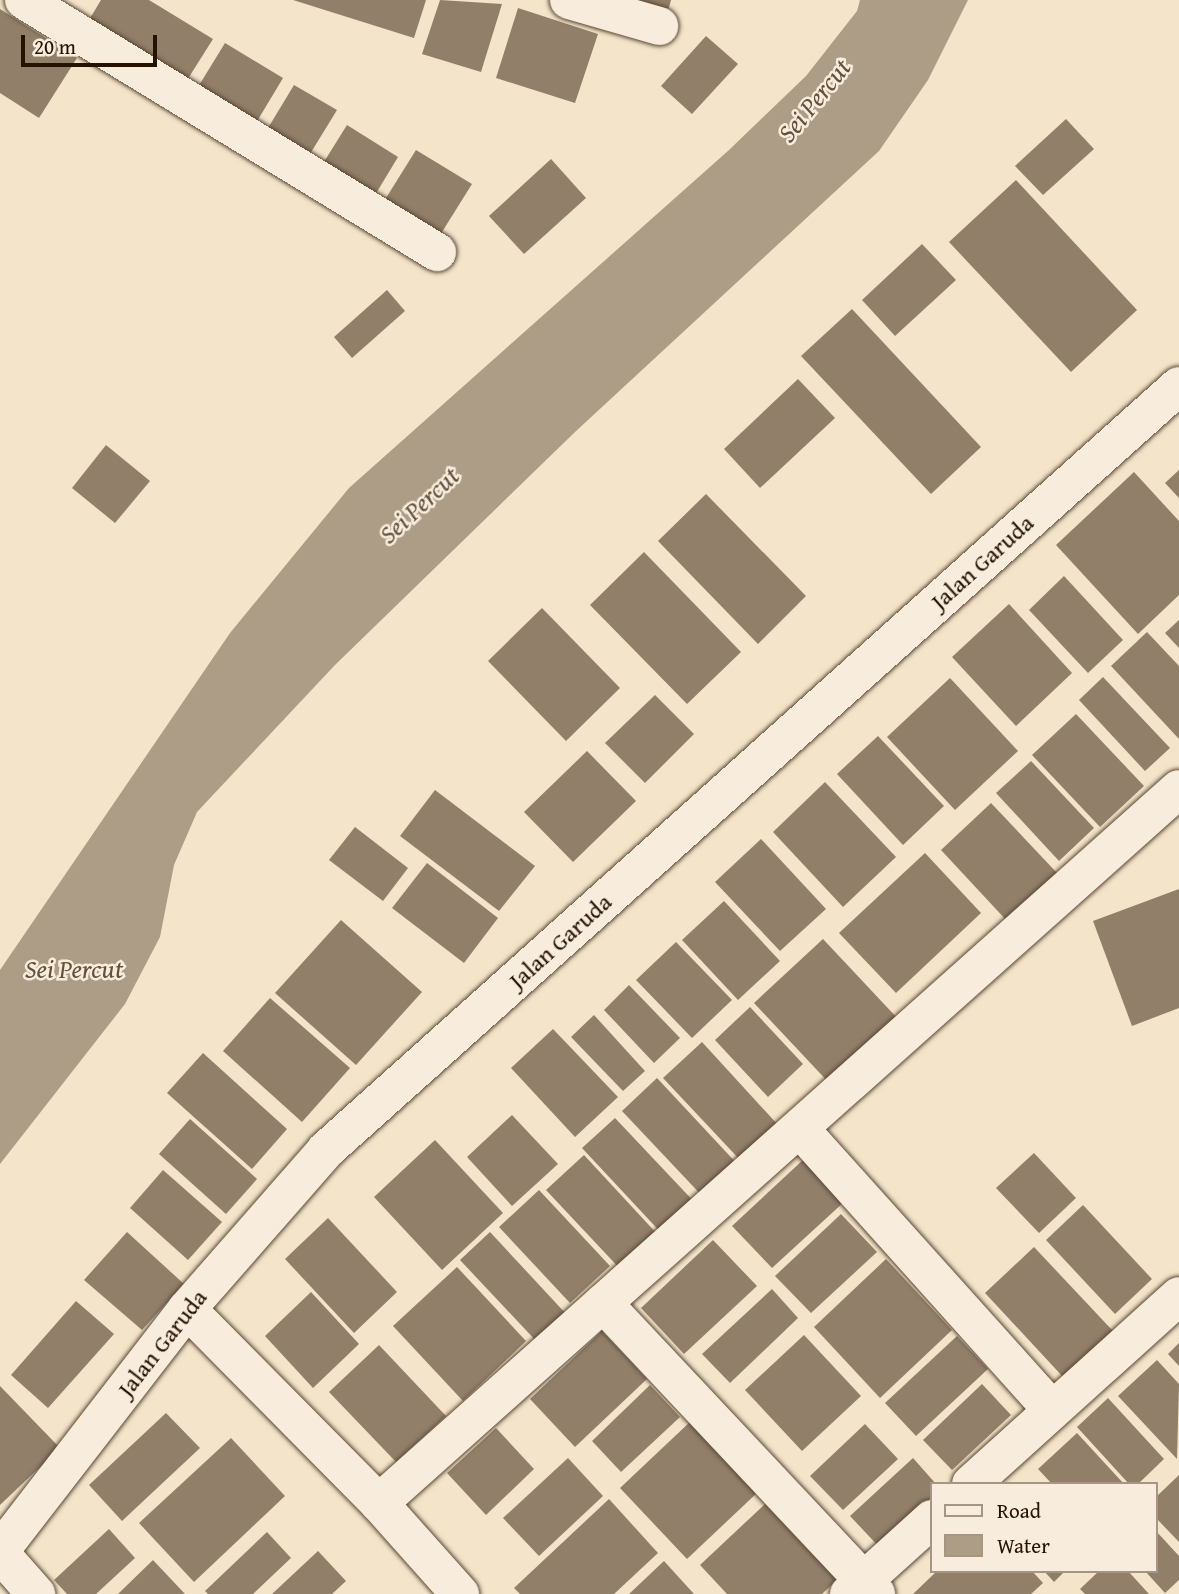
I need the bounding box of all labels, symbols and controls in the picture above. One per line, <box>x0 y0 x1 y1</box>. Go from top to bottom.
scale bar <box>24 21 161 65</box>
text: 20 m <box>34 31 76 62</box>
water label: Sei Percut <box>771 52 857 148</box>
water label: Sei Percut <box>372 460 466 550</box>
street label: Jalan Garuda <box>925 508 1039 616</box>
street label: Jalan Garuda <box>503 887 617 995</box>
water label: Sei Percut <box>25 953 123 985</box>
street label: Jalan Garuda <box>111 1284 213 1402</box>
legend <box>930 1482 1158 1573</box>
text: Road <box>997 1495 1041 1526</box>
text: Water <box>997 1530 1050 1561</box>

